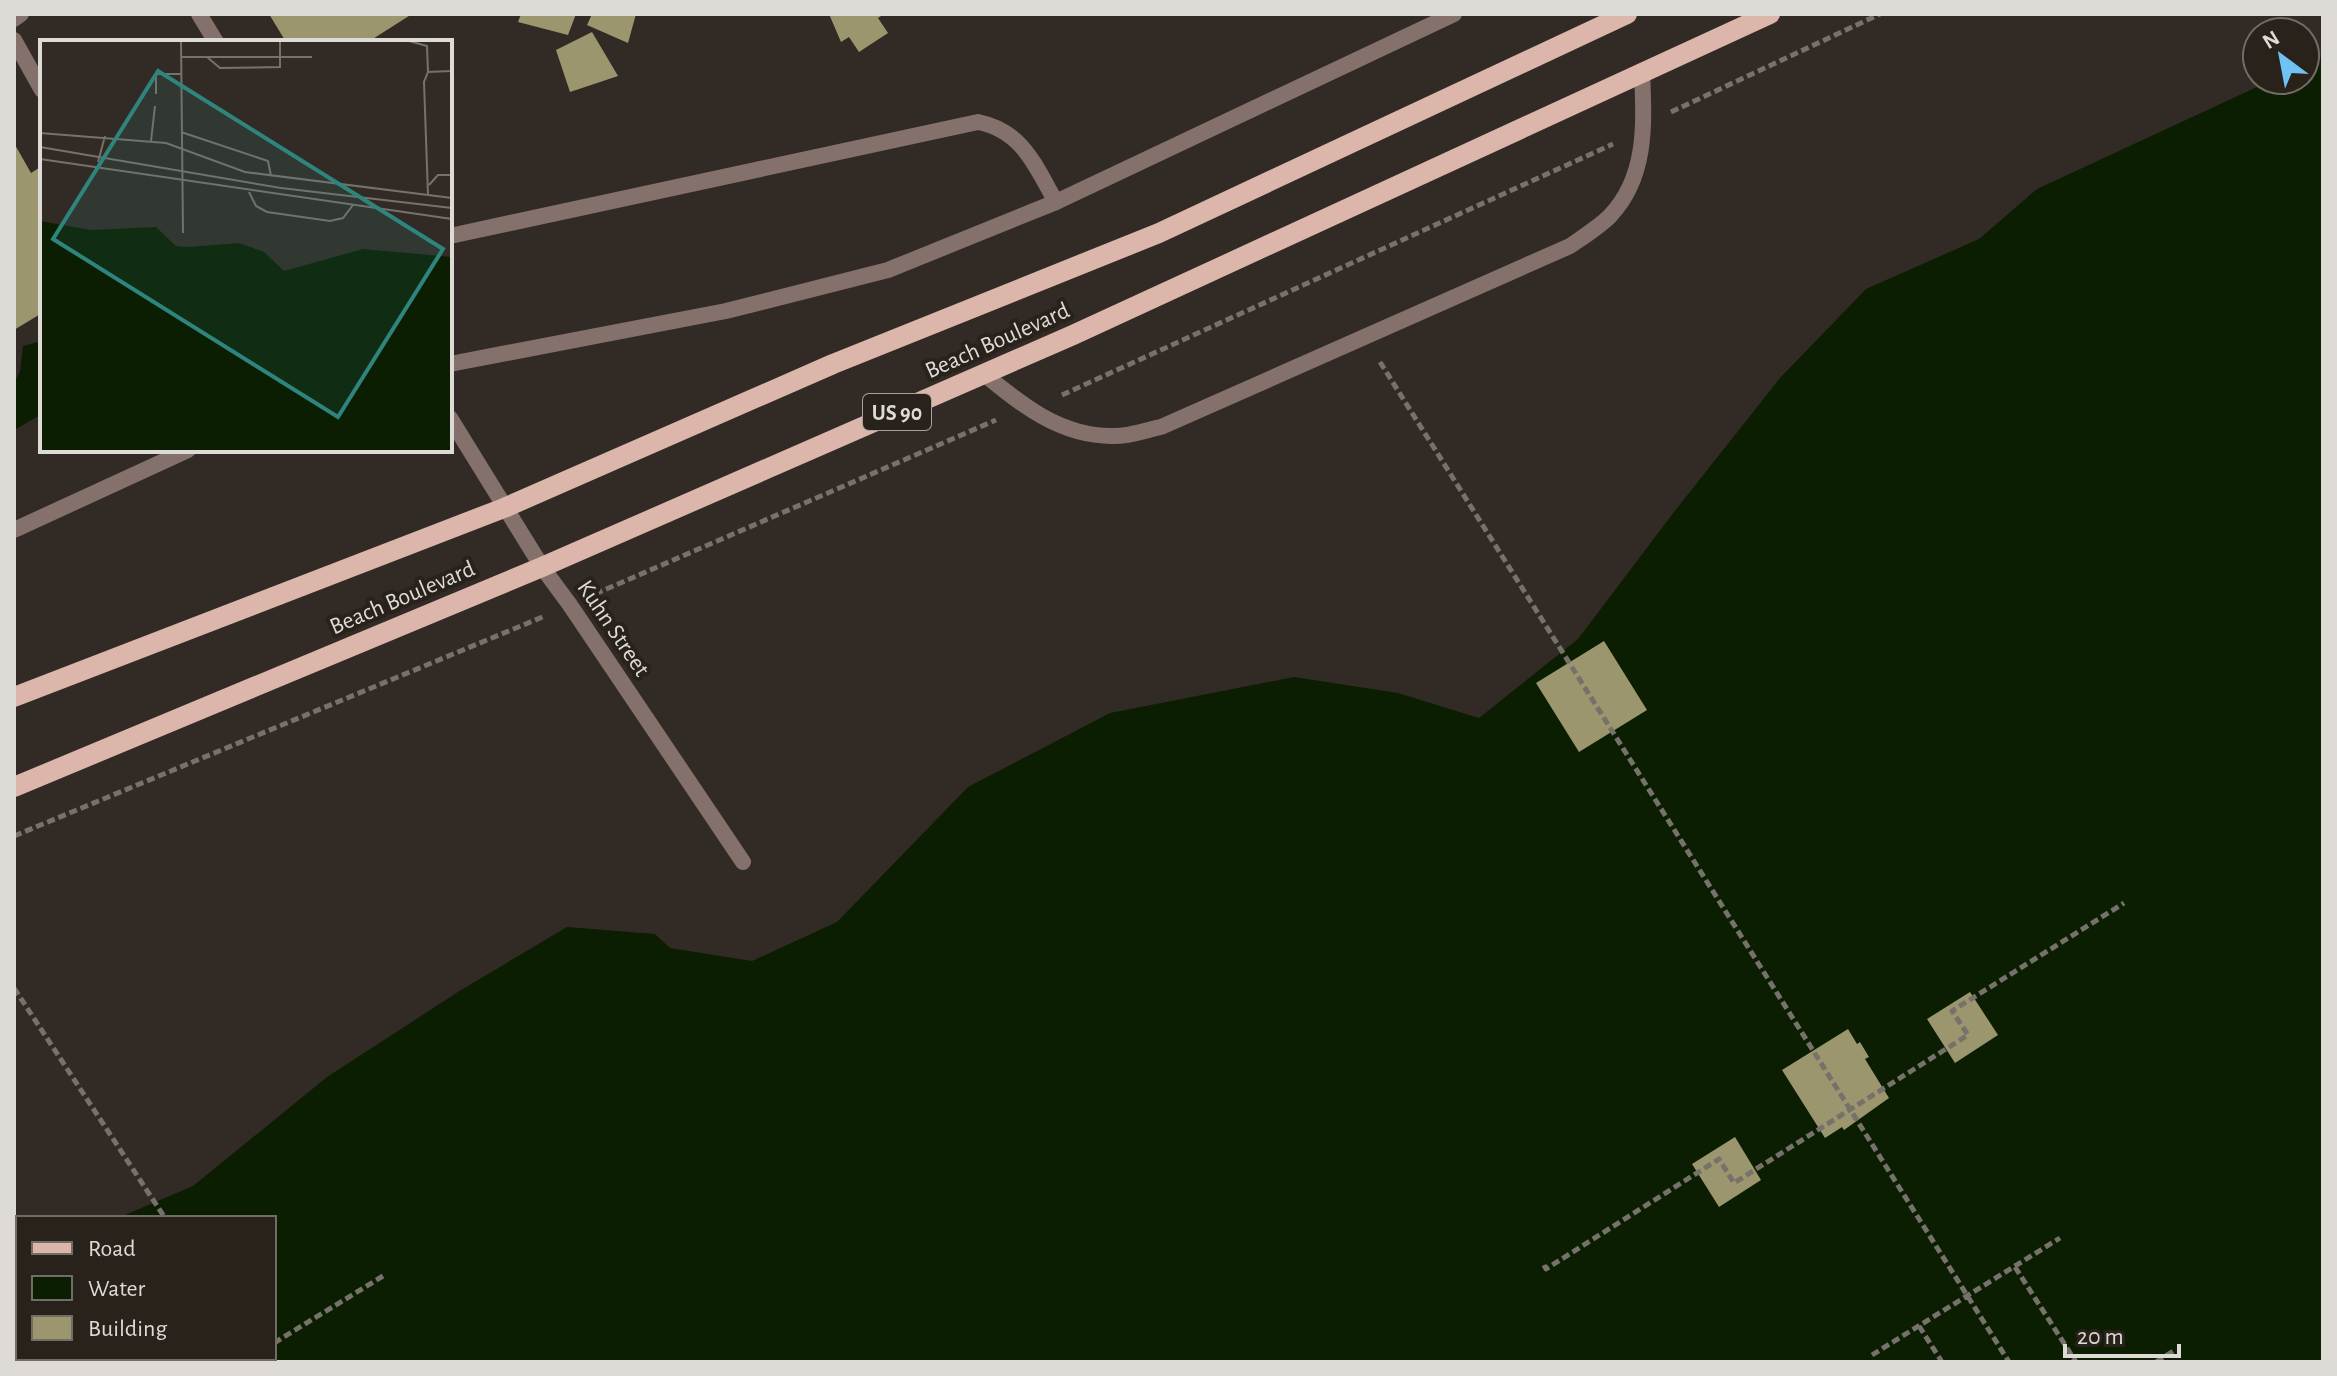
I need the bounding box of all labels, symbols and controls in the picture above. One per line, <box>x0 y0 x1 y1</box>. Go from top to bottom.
north arrow <box>2241 16 2321 96</box>
text: N <box>2259 27 2283 53</box>
inset map <box>40 40 452 452</box>
street label: Beach Boulevard <box>922 298 1073 383</box>
road number: US 90 <box>863 394 931 430</box>
street label: Beach Boulevard <box>326 557 478 639</box>
street label: Kuhn Street <box>572 576 654 681</box>
legend <box>16 1216 276 1360</box>
text: Road <box>88 1237 136 1261</box>
text: Water <box>88 1277 146 1301</box>
scale bar <box>2065 1308 2179 1358</box>
text: Building <box>88 1317 167 1341</box>
text: 20 m <box>2077 1325 2124 1349</box>

